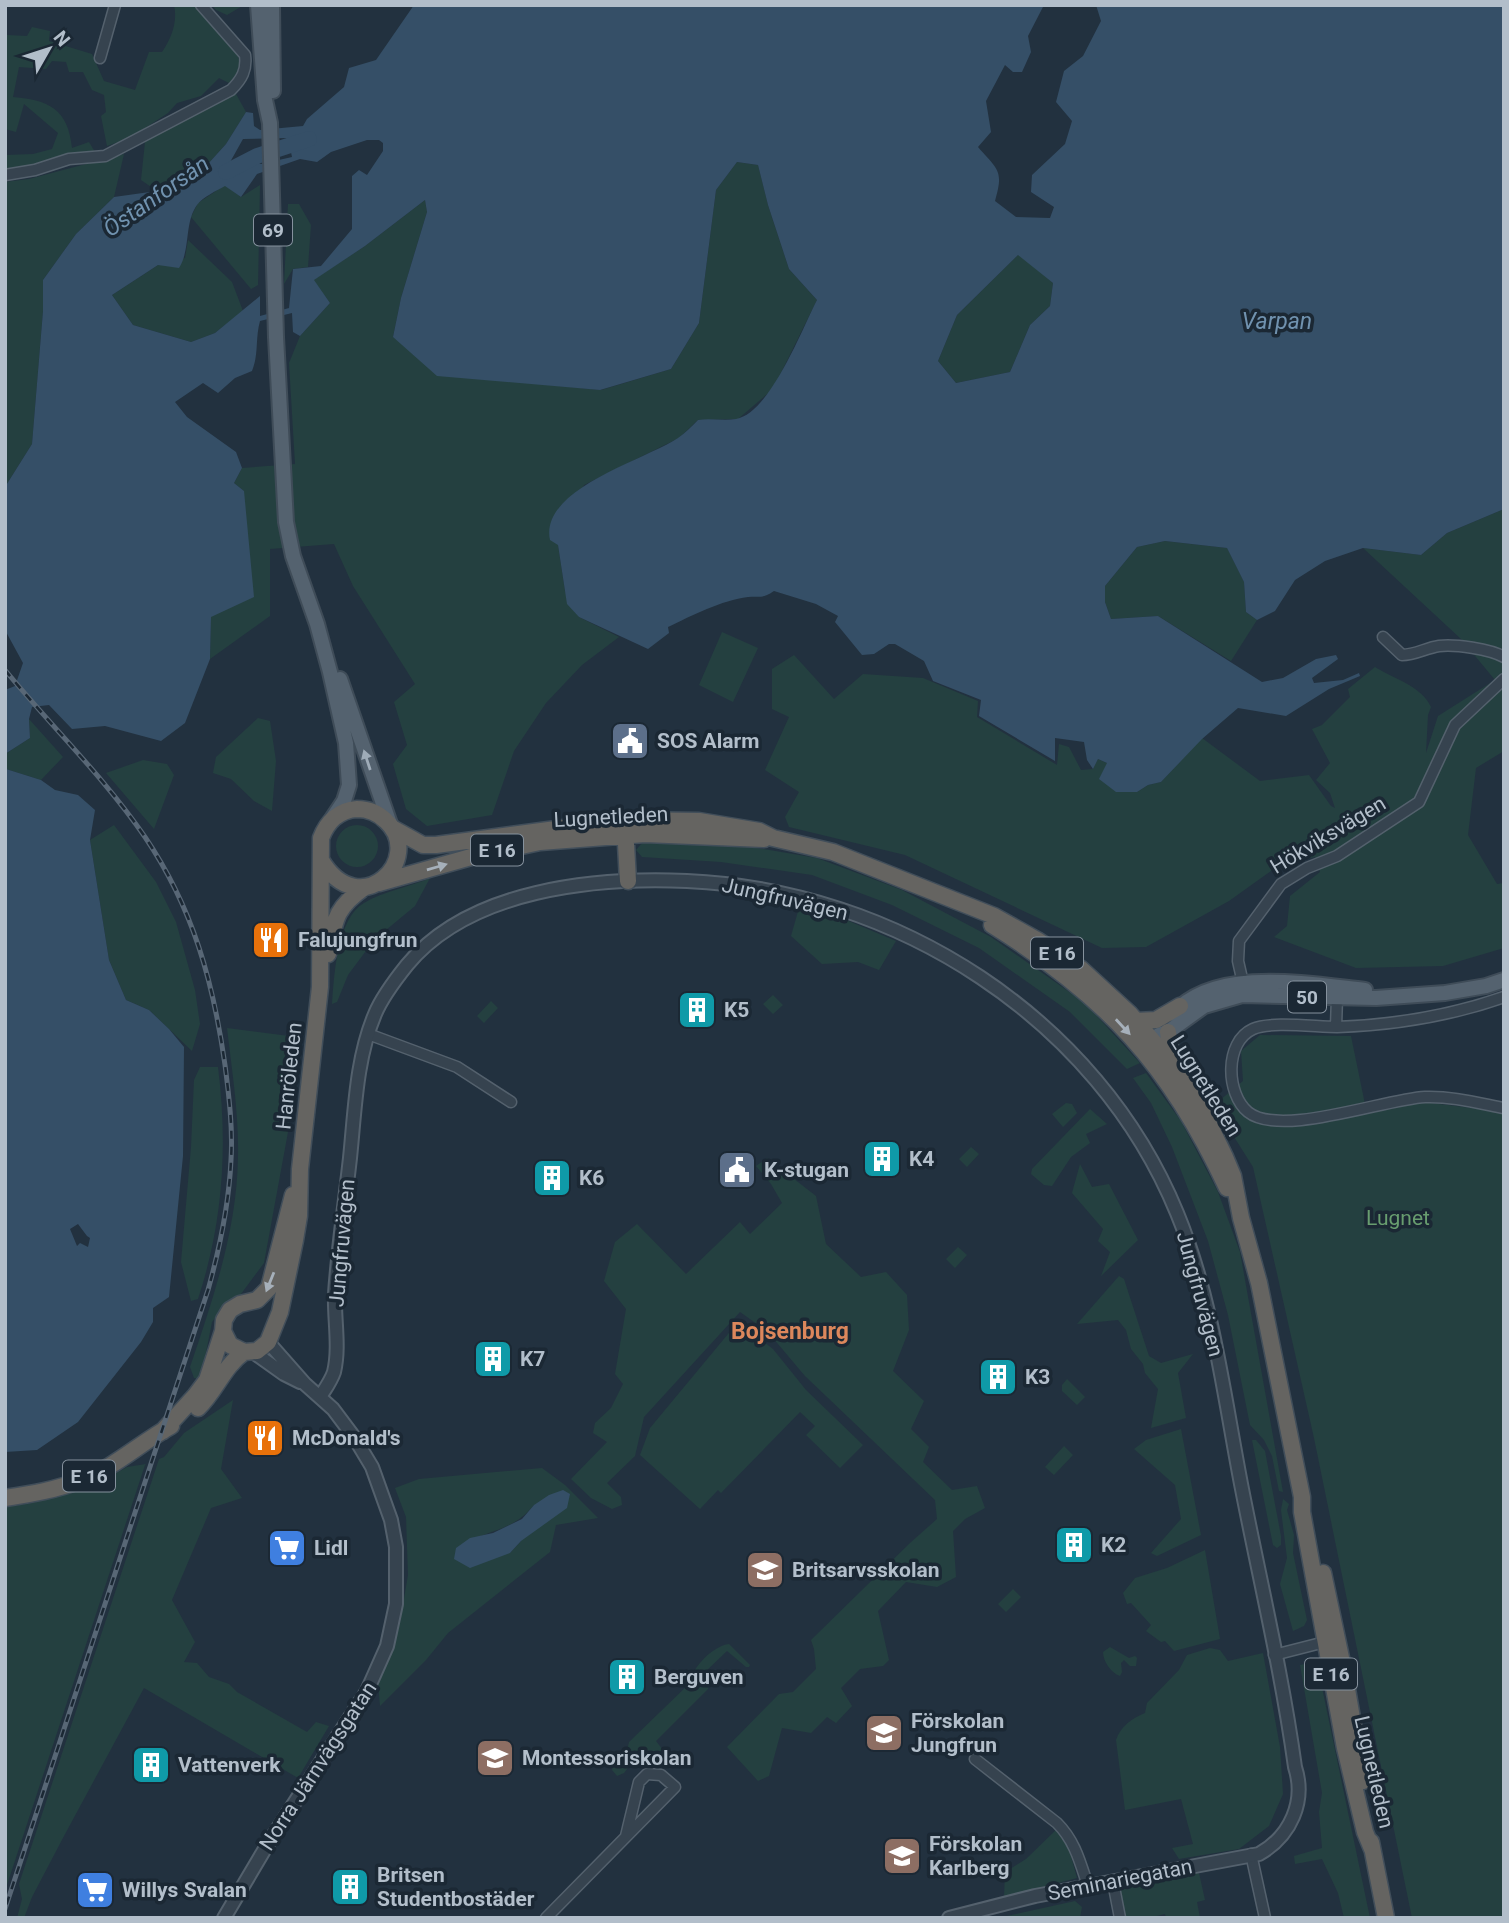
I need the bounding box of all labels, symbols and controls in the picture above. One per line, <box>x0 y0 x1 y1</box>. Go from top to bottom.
north arrow <box>14 14 84 84</box>
text: N <box>49 26 75 51</box>
water label: Östanforsån <box>98 149 214 243</box>
road number: 69 <box>254 214 292 246</box>
water label: Varpan <box>1242 308 1312 335</box>
public building icon: SOS Alarm <box>609 720 651 762</box>
place label: SOS Alarm <box>657 729 759 753</box>
one-way arrow <box>361 749 372 770</box>
street label: Hökviksvägen <box>1266 791 1390 879</box>
street label: Lugnetleden <box>553 802 669 832</box>
road number: E 16 <box>471 834 523 866</box>
one-way arrow <box>427 861 448 871</box>
street label: Jungfruvägen <box>720 873 850 925</box>
restaurant icon: Falujungfrun <box>250 919 292 961</box>
place label: Falujungfrun <box>298 928 417 952</box>
road number: E 16 <box>1031 937 1083 968</box>
road number: 50 <box>1288 981 1326 1012</box>
building icon: K5 <box>676 989 718 1031</box>
place label: K5 <box>724 998 749 1022</box>
one-way arrow <box>1115 1018 1131 1035</box>
street label: Hanröleden <box>271 1021 307 1131</box>
street label: Lugnetleden <box>1165 1031 1247 1141</box>
building icon: K4 <box>861 1138 903 1180</box>
place label: K4 <box>909 1147 934 1171</box>
public building icon: K-stugan <box>716 1149 758 1191</box>
building icon: K6 <box>531 1157 573 1199</box>
place label: K-stugan <box>764 1158 849 1182</box>
place label: K6 <box>579 1166 604 1190</box>
street label: Jungfruvägen <box>324 1178 360 1308</box>
park label: Lugnet <box>1366 1206 1430 1230</box>
street label: Jungfruvägen <box>1172 1229 1228 1359</box>
one-way arrow <box>264 1272 276 1292</box>
district label: Bojsenburg <box>731 1318 849 1345</box>
building icon: K7 <box>472 1338 514 1380</box>
place label: K7 <box>520 1347 545 1371</box>
building icon: K3 <box>977 1356 1019 1398</box>
place label: K3 <box>1025 1365 1050 1389</box>
restaurant icon: McDonald's <box>244 1417 286 1459</box>
place label: McDonald's <box>292 1426 401 1450</box>
road number: E 16 <box>63 1460 115 1492</box>
building icon: K2 <box>1053 1524 1095 1566</box>
supermarket icon: Lidl <box>266 1527 308 1569</box>
place label: K2 <box>1101 1533 1126 1557</box>
place label: Lidl <box>314 1536 348 1560</box>
school or university icon: Britsarvsskolan <box>744 1549 786 1591</box>
place label: Britsarvsskolan <box>792 1558 940 1582</box>
building icon: Berguven <box>606 1656 648 1698</box>
road number: E 16 <box>1305 1658 1357 1690</box>
place label: Berguven <box>654 1665 744 1689</box>
street label: Norra Järnvägsgatan <box>254 1677 382 1855</box>
place label: Förskolan Jungfrun <box>911 1709 1004 1757</box>
school or university icon: Förskolan Jungfrun <box>863 1712 905 1754</box>
street label: Lugnetleden <box>1349 1713 1399 1831</box>
school or university icon: Montessoriskolan <box>474 1737 516 1779</box>
building icon: Vattenverk <box>130 1744 172 1786</box>
place label: Montessoriskolan <box>522 1746 692 1770</box>
place label: Vattenverk <box>178 1753 281 1777</box>
place label: Förskolan Karlberg <box>929 1832 1022 1880</box>
school or university icon: Förskolan Karlberg <box>881 1835 923 1877</box>
street label: Seminariegatan <box>1046 1854 1194 1906</box>
place label: Britsen Studentbostäder <box>377 1863 535 1911</box>
building icon: Britsen Studentbostäder <box>329 1866 371 1908</box>
supermarket icon: Willys Svalan <box>74 1869 116 1911</box>
place label: Willys Svalan <box>122 1878 247 1902</box>

